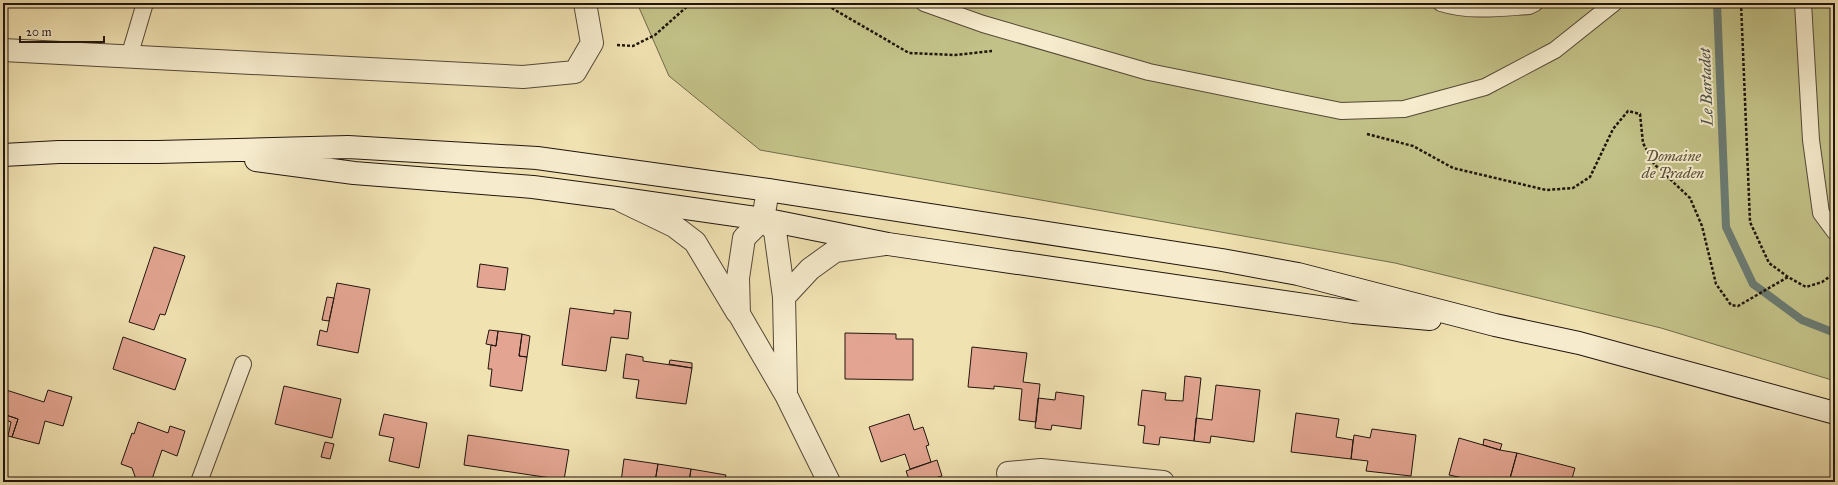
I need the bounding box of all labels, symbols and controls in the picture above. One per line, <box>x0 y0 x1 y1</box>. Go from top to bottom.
scale bar <box>20 18 104 44</box>
text: 20 m <box>26 25 52 39</box>
water label: Le Bartadet <box>1695 47 1717 127</box>
park label: Domaine de Praden <box>1641 147 1704 182</box>

